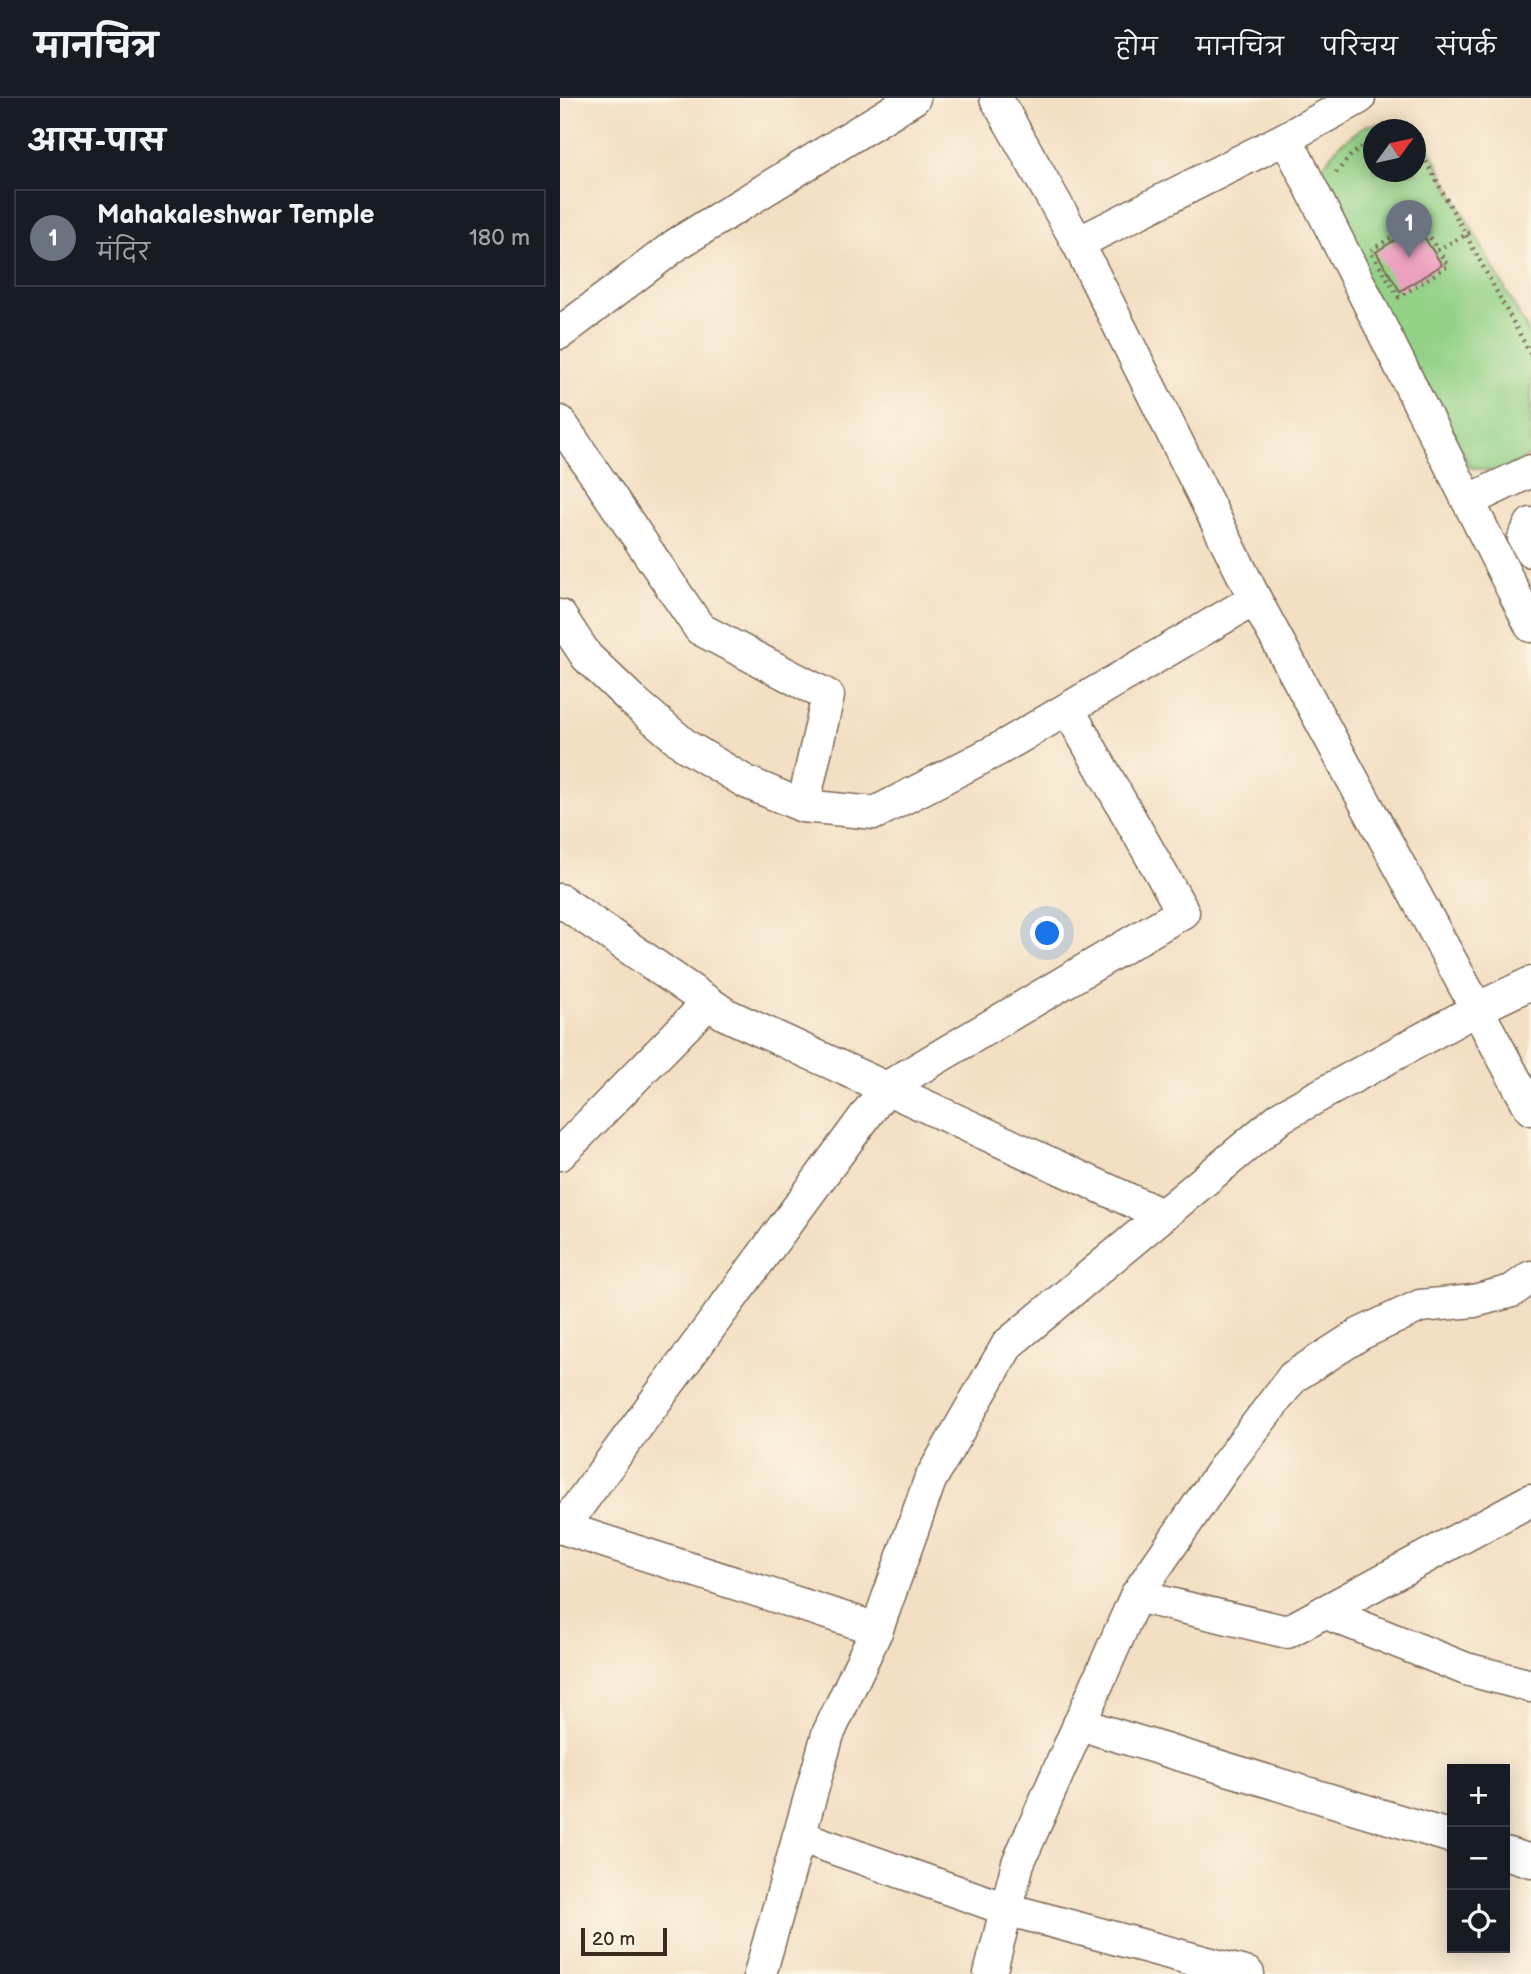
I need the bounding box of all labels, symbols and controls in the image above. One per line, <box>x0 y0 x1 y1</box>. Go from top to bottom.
text: मानचित्र <box>35 27 158 67</box>
text: होम <box>1115 33 1158 62</box>
text: मानचित्र <box>1196 33 1284 62</box>
text: परिचय <box>1322 33 1398 62</box>
text: संपर्क <box>1436 33 1496 62</box>
north arrow <box>1363 119 1426 182</box>
text: आस-पास <box>28 124 165 160</box>
text: Mahakaleshwar Temple <box>97 200 374 231</box>
pin: 1 <box>1386 200 1432 258</box>
text: 1 <box>48 224 58 252</box>
text: 180 m <box>469 224 530 252</box>
text: मंदिर <box>97 239 150 267</box>
your location <box>1030 916 1064 950</box>
map controls <box>1447 1764 1510 1953</box>
button: + <box>1447 1764 1510 1827</box>
button: − <box>1447 1827 1510 1890</box>
button: locate <box>1447 1890 1510 1953</box>
scale bar <box>581 1925 667 1957</box>
text: 20 m <box>592 1928 635 1951</box>

